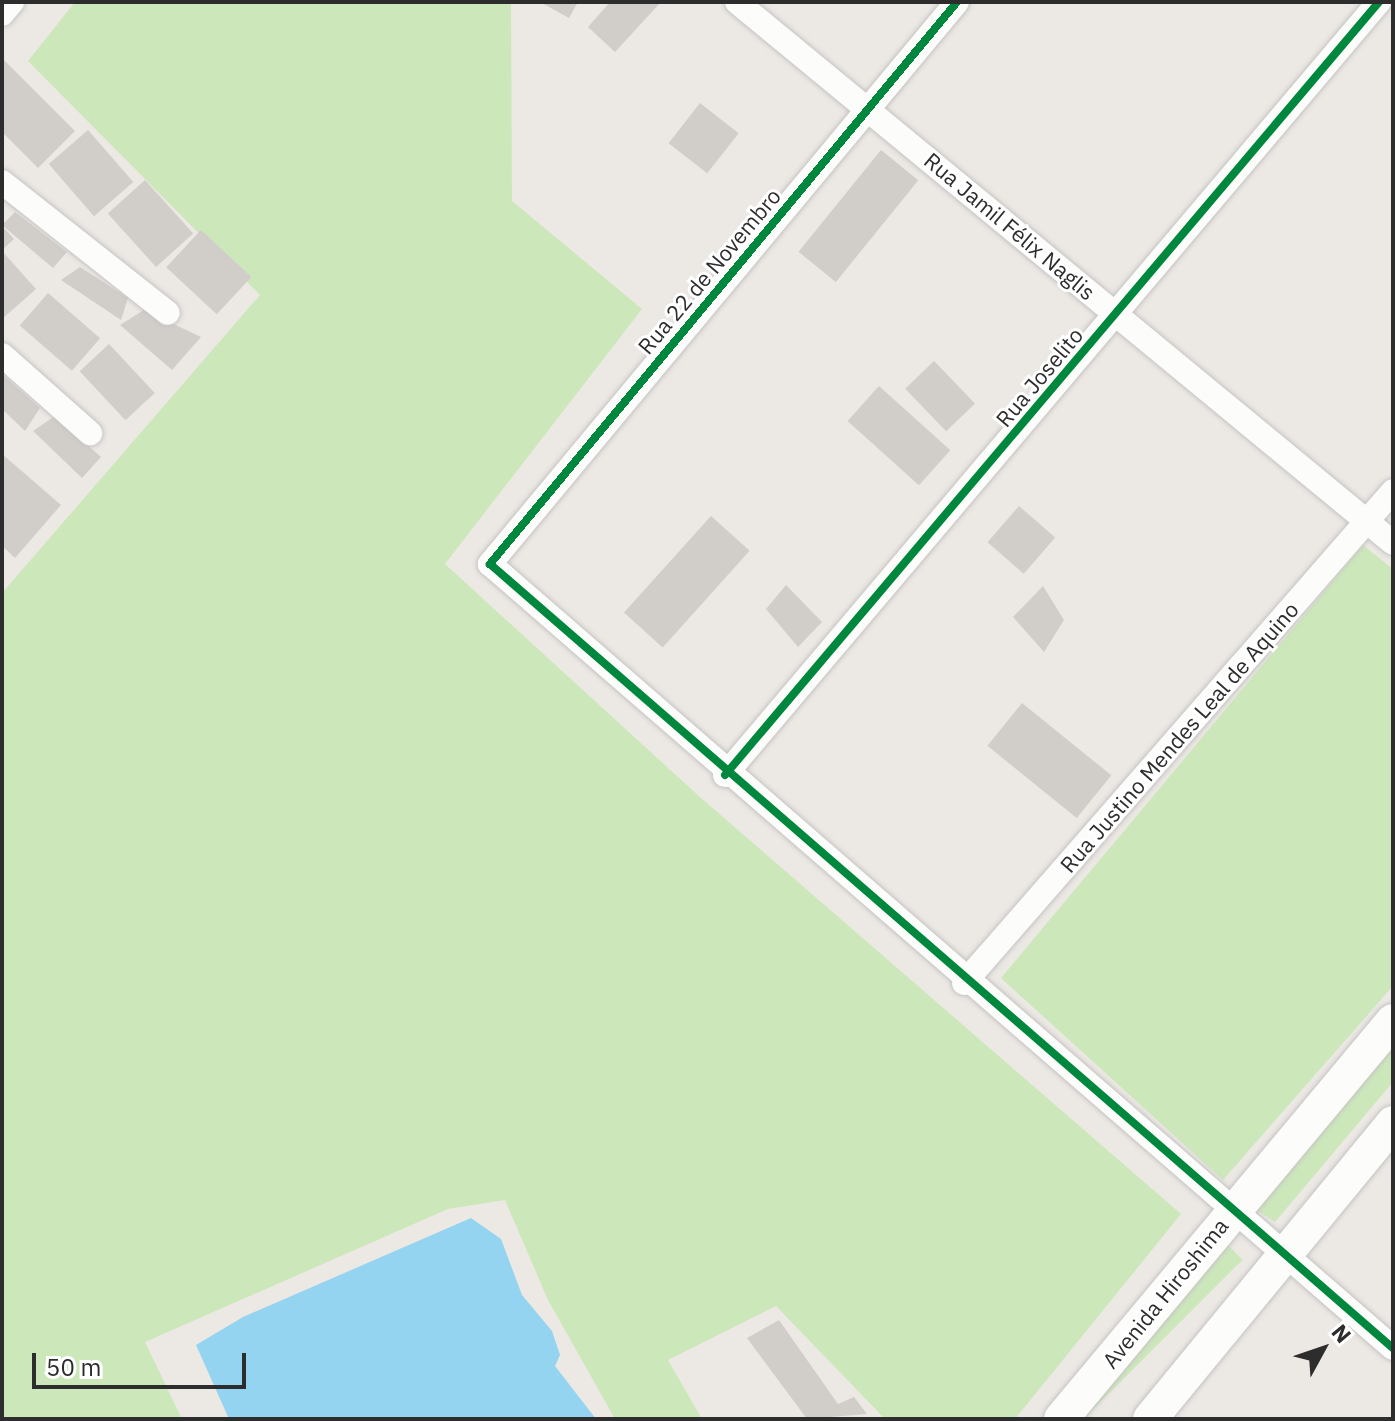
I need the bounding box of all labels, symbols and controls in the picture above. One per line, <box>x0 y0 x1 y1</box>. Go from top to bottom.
street label: Rua Jamil Félix Naglis <box>919 147 1101 305</box>
street label: Rua 22 de Novembro <box>632 183 786 359</box>
street label: Rua Joselito <box>990 322 1088 432</box>
street label: Rua Justino Mendes Leal de Aquino <box>1054 596 1304 878</box>
street label: Avenida Hiroshima <box>1097 1213 1233 1373</box>
north arrow <box>1283 1309 1363 1389</box>
text: N <box>1326 1318 1358 1349</box>
scale bar <box>36 1337 250 1387</box>
text: 50 m <box>46 1351 101 1383</box>

